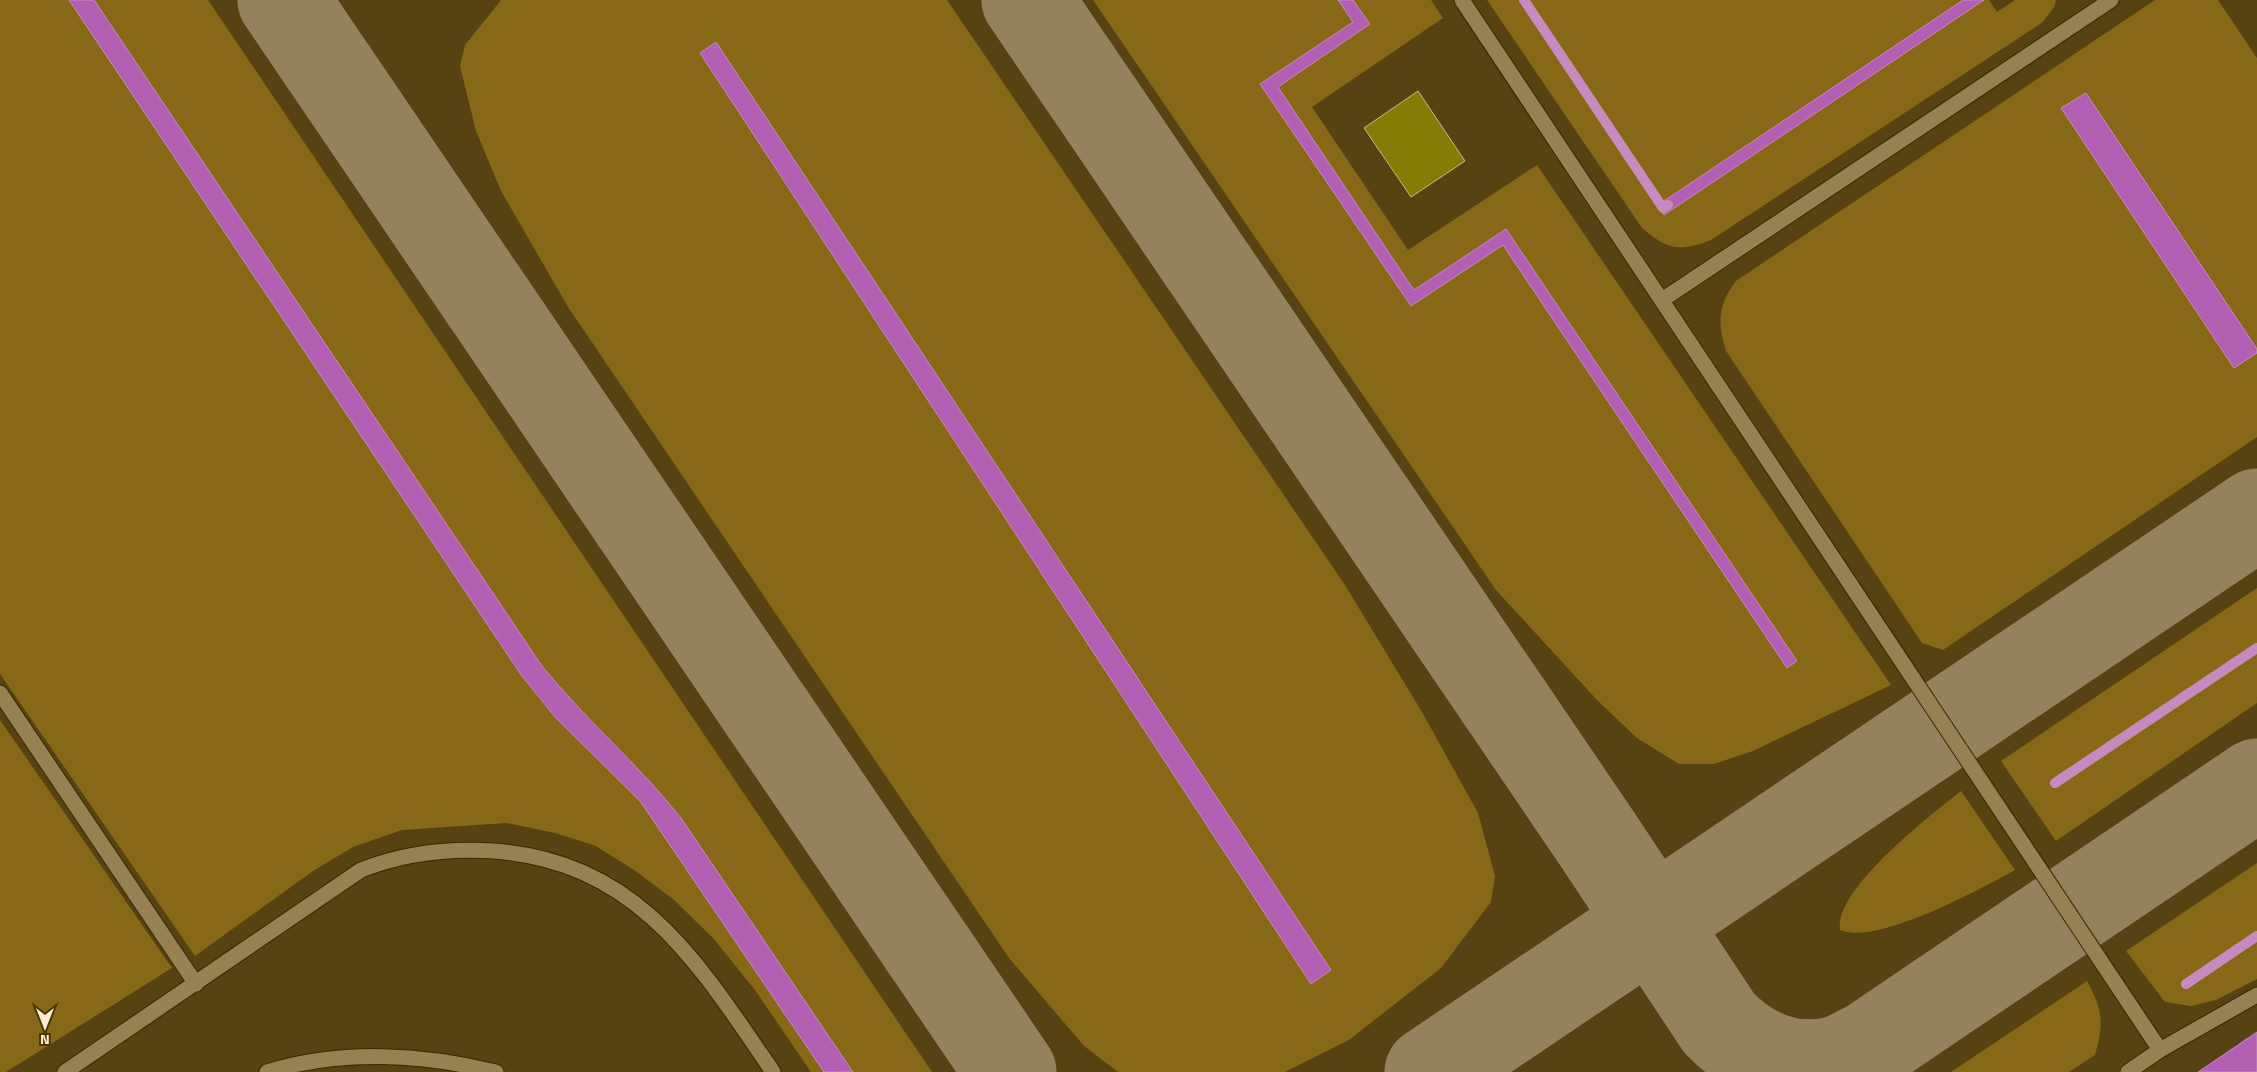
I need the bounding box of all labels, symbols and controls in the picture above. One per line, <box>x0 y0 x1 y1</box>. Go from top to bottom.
north arrow <box>20 1002 70 1052</box>
text: N <box>40 1030 50 1051</box>

